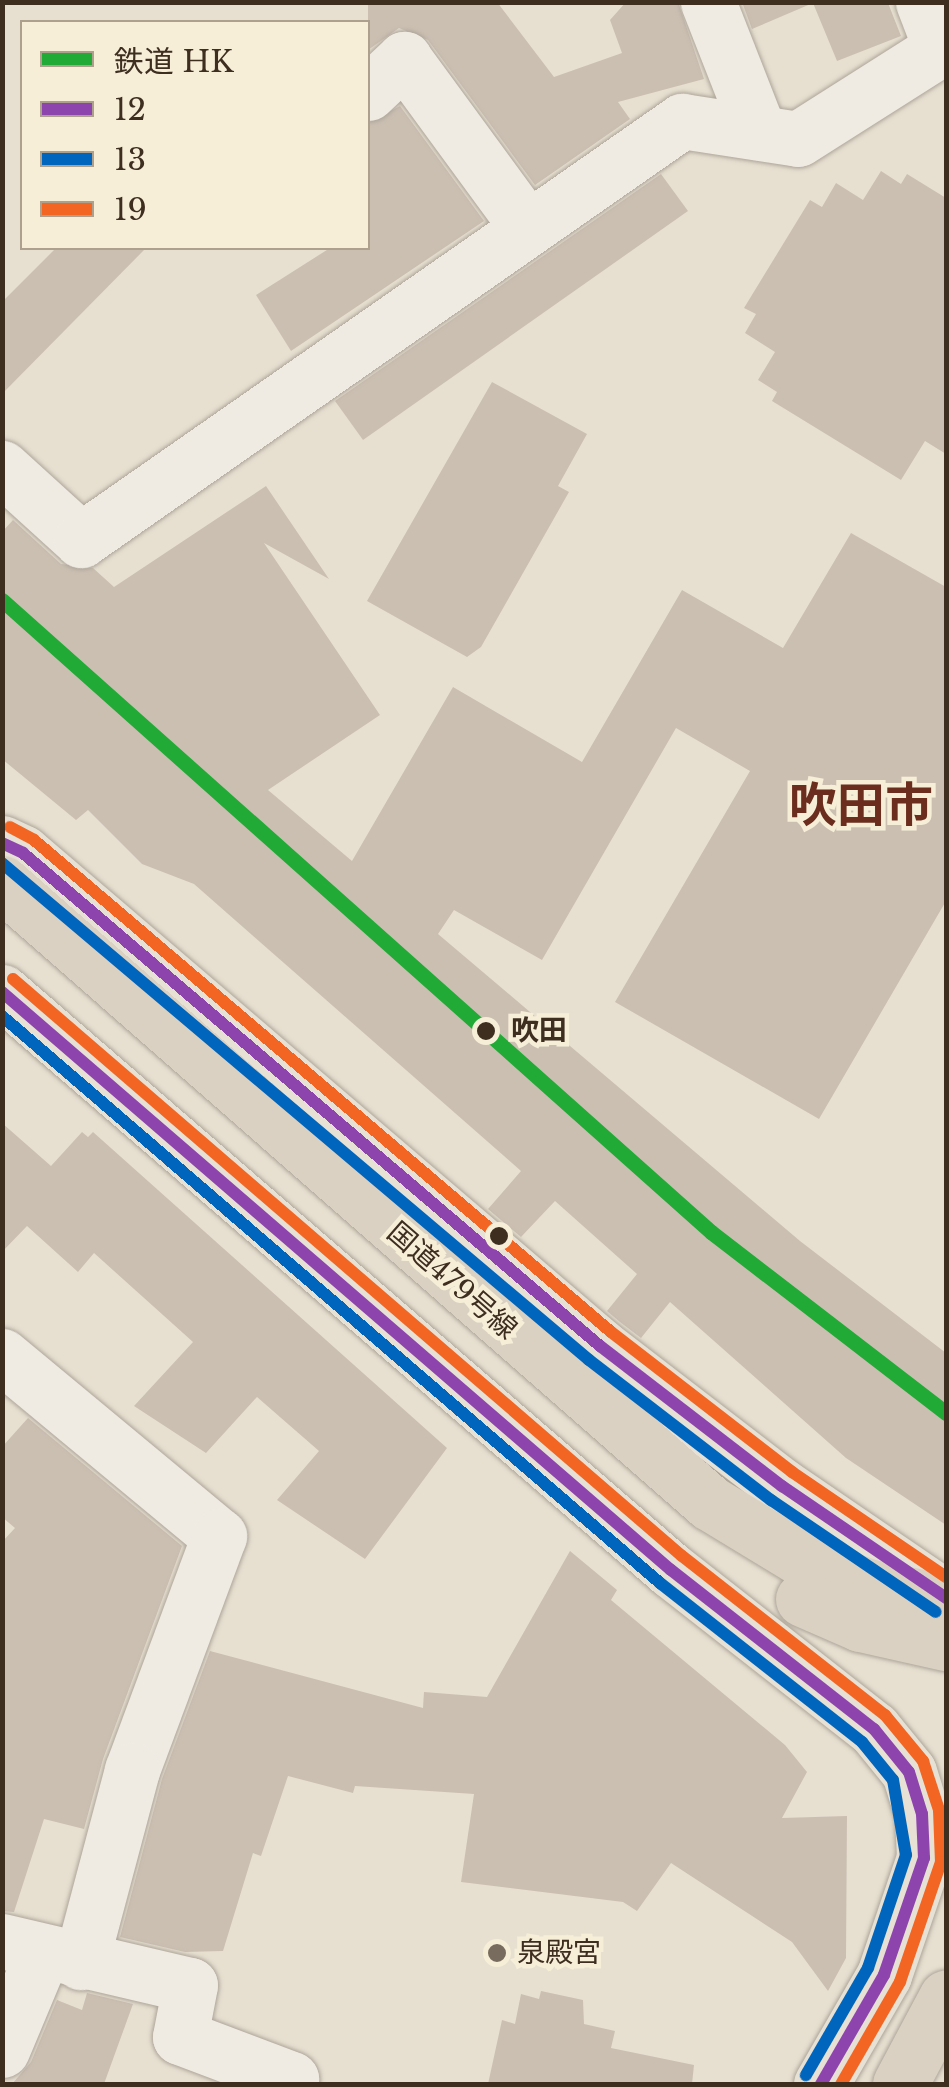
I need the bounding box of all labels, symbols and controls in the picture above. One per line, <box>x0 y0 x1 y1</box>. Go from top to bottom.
legend <box>20 20 370 250</box>
text: 鉄道 HK <box>114 43 234 80</box>
text: 12 <box>114 91 146 128</box>
text: 13 <box>114 141 146 178</box>
text: 19 <box>114 191 147 228</box>
district label: 吹田市 <box>789 777 933 835</box>
place label: 吹田 <box>511 1014 567 1048</box>
marker: 吹田 <box>470 1015 502 1047</box>
street label: 国道479号線 <box>380 1216 524 1346</box>
unlabelled marker <box>489 1226 509 1246</box>
place label: 泉殿宮 <box>517 1936 601 1970</box>
marker: 泉殿宮 <box>486 1942 508 1964</box>

